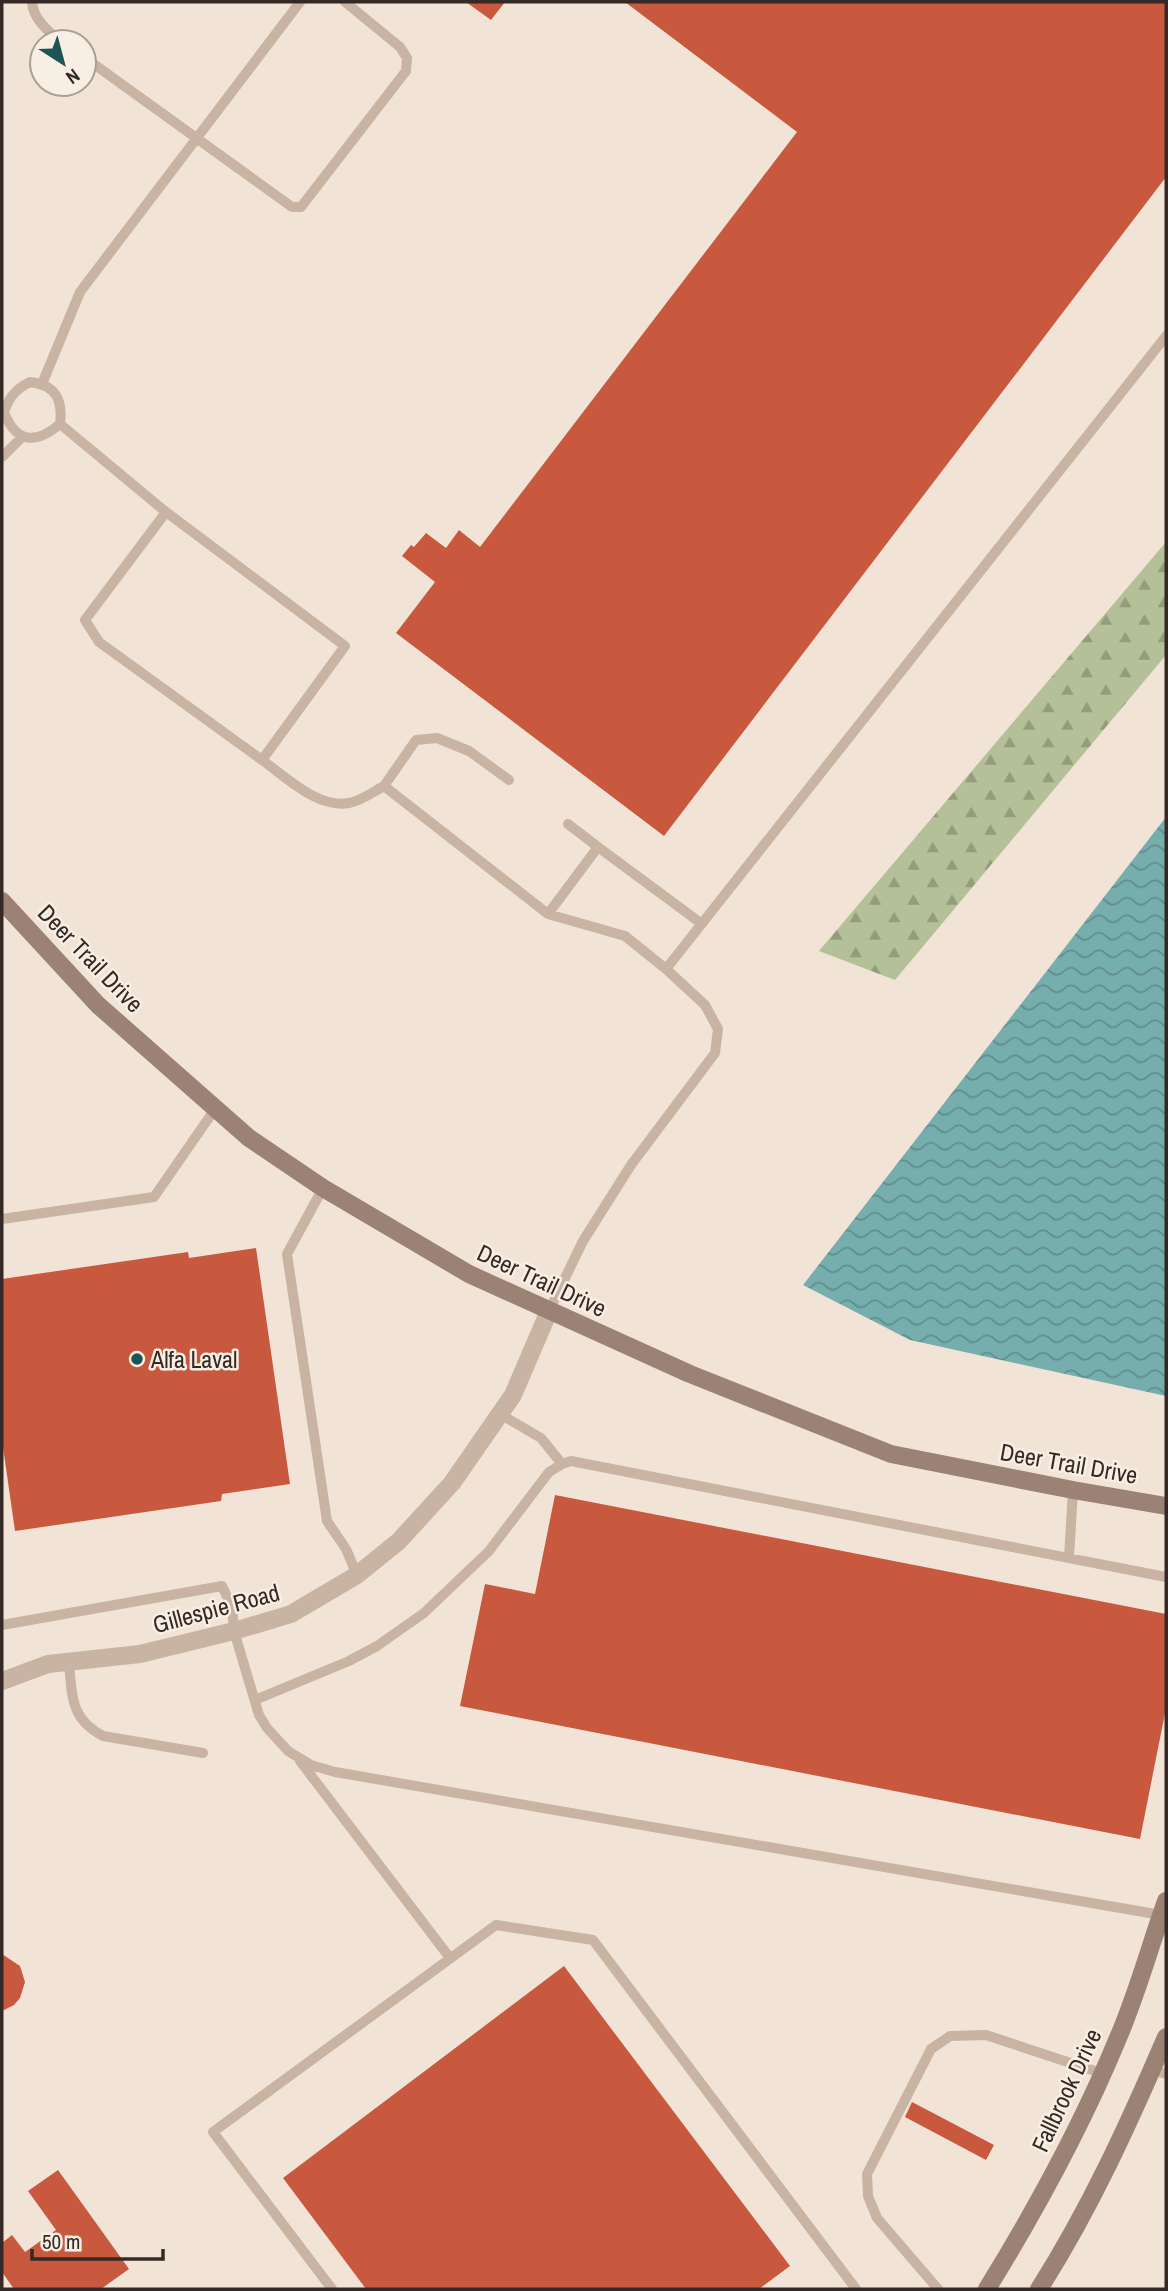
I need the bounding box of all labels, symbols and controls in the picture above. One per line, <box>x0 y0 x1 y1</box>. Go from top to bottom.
north arrow <box>28 28 98 98</box>
text: N <box>61 63 85 91</box>
street label: Deer Trail Drive <box>31 897 151 1019</box>
street label: Deer Trail Drive <box>472 1236 612 1324</box>
place label: Alfa Laval <box>150 1343 237 1375</box>
marker: Alfa Laval <box>129 1351 145 1367</box>
street label: Deer Trail Drive <box>998 1435 1140 1491</box>
street label: Gillespie Road <box>149 1576 283 1640</box>
street label: Fallbrook Drive <box>1024 2023 1108 2157</box>
scale bar <box>32 2218 163 2262</box>
text: 50 m <box>42 2227 80 2256</box>

